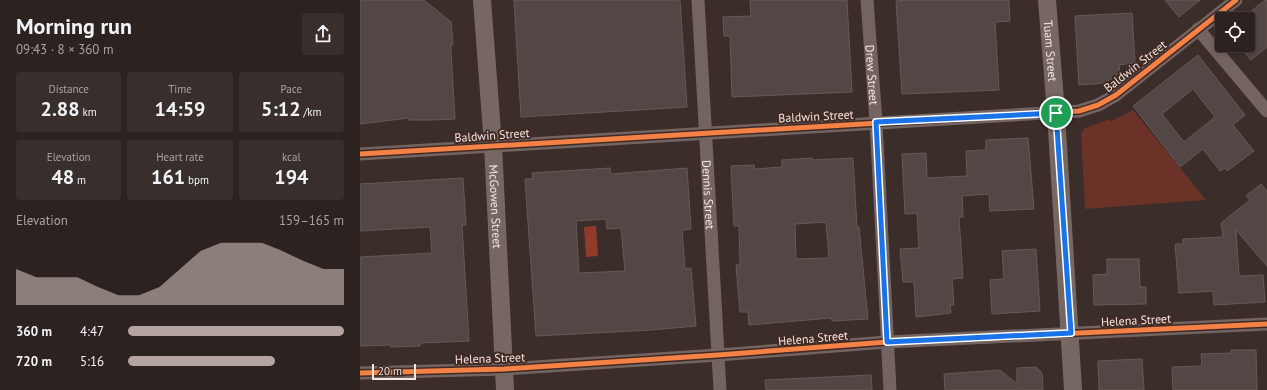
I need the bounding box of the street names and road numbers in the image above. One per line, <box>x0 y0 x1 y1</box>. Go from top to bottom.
street label: Tuam Street <box>1041 20 1061 82</box>
street label: Baldwin Street <box>1101 37 1169 95</box>
street label: Drew Street <box>863 44 882 105</box>
street label: Baldwin Street <box>778 107 854 125</box>
street label: Baldwin Street <box>454 125 530 145</box>
street label: Dennis Street <box>700 160 718 230</box>
street label: McGowen Street <box>486 164 506 249</box>
street label: Helena Street <box>1101 311 1171 329</box>
street label: Helena Street <box>777 327 849 349</box>
street label: Helena Street <box>455 349 525 367</box>

